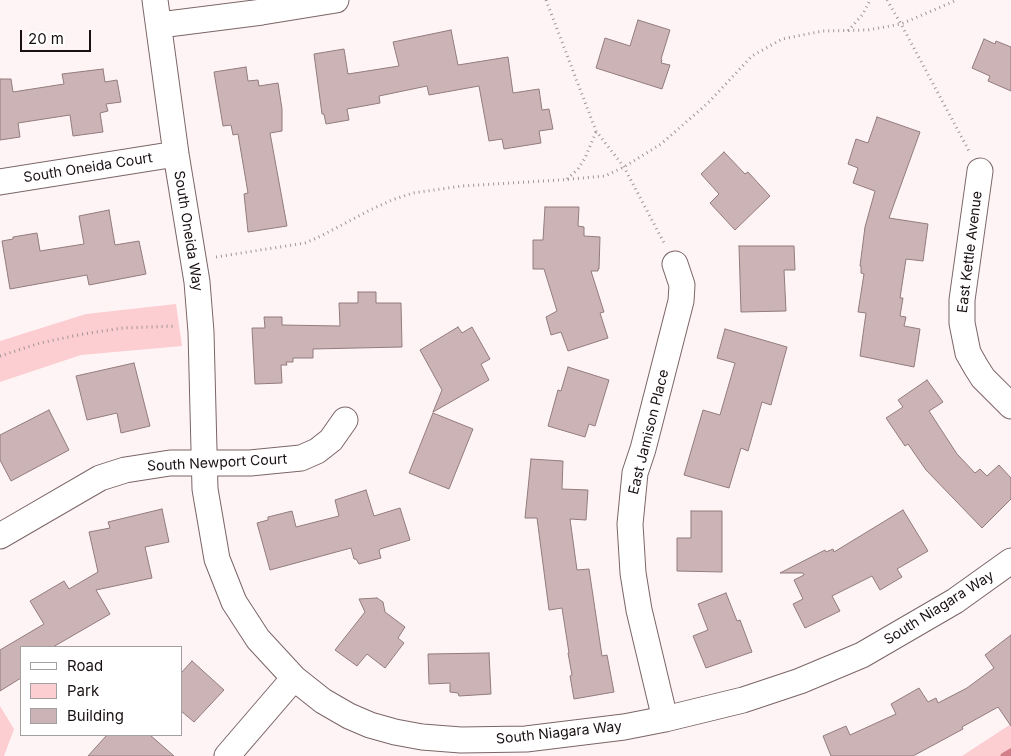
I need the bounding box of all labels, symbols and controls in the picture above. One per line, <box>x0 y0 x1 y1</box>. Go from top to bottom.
scale bar <box>22 20 94 52</box>
text: 20 m <box>28 29 64 48</box>
street label: South Oneida Court <box>22 150 154 186</box>
street label: South Oneida Way <box>170 169 206 293</box>
street label: East Kettle Avenue <box>954 190 986 314</box>
street label: East Jamison Place <box>625 368 673 496</box>
street label: South Newport Court <box>147 451 287 475</box>
street label: South Niagara Way <box>881 567 997 649</box>
legend <box>20 646 182 736</box>
text: Road <box>67 656 103 675</box>
text: Park <box>67 681 99 700</box>
text: Building <box>67 706 124 725</box>
street label: South Niagara Way <box>495 718 623 748</box>

